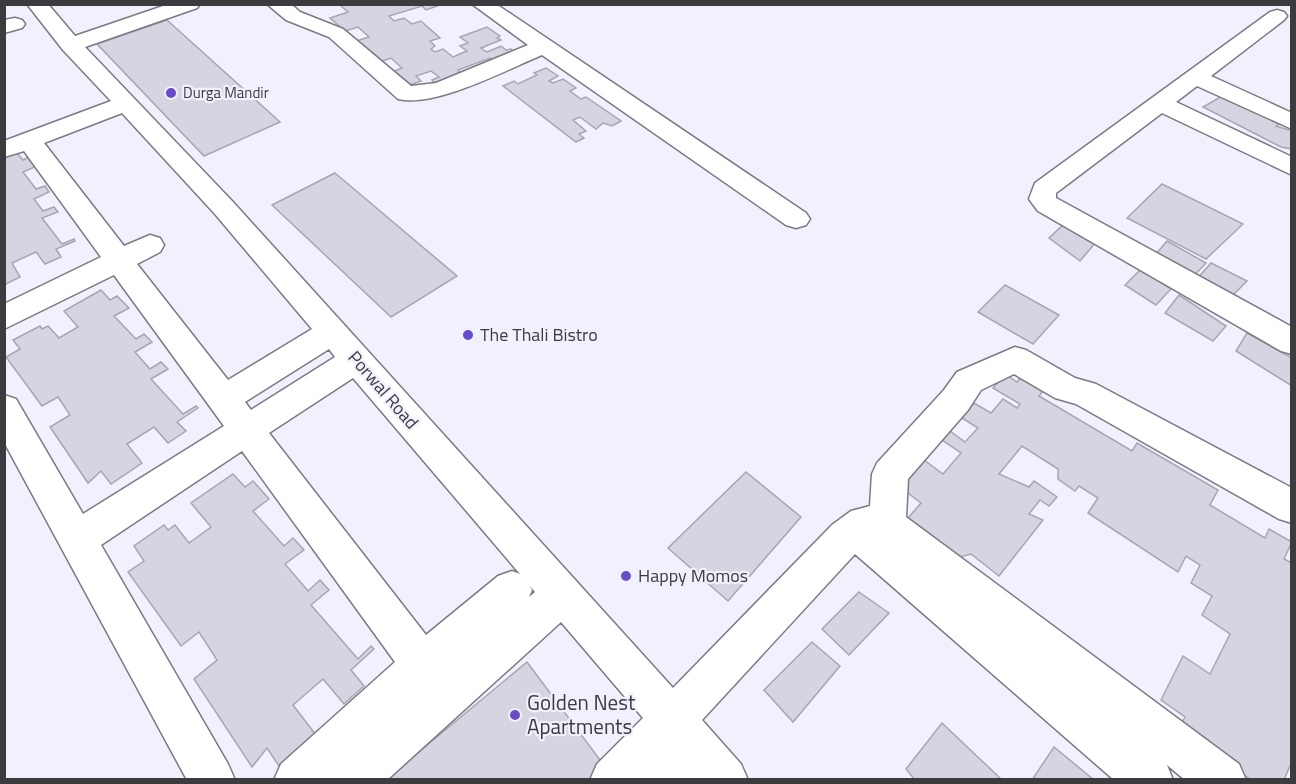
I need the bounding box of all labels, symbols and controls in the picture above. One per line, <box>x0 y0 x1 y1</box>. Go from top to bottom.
place label: Durga Mandir <box>183 81 269 104</box>
marker: Durga Mandir <box>164 86 178 100</box>
place label: The Thali Bistro <box>480 321 598 348</box>
marker: The Thali Bistro <box>461 328 475 342</box>
street label: Porwal Road <box>342 345 425 435</box>
place label: Happy Momos <box>638 562 748 589</box>
marker: Happy Momos <box>619 569 633 583</box>
place label: Golden Nest Apartments <box>527 686 636 742</box>
marker: Golden Nest Apartments <box>508 708 522 722</box>

